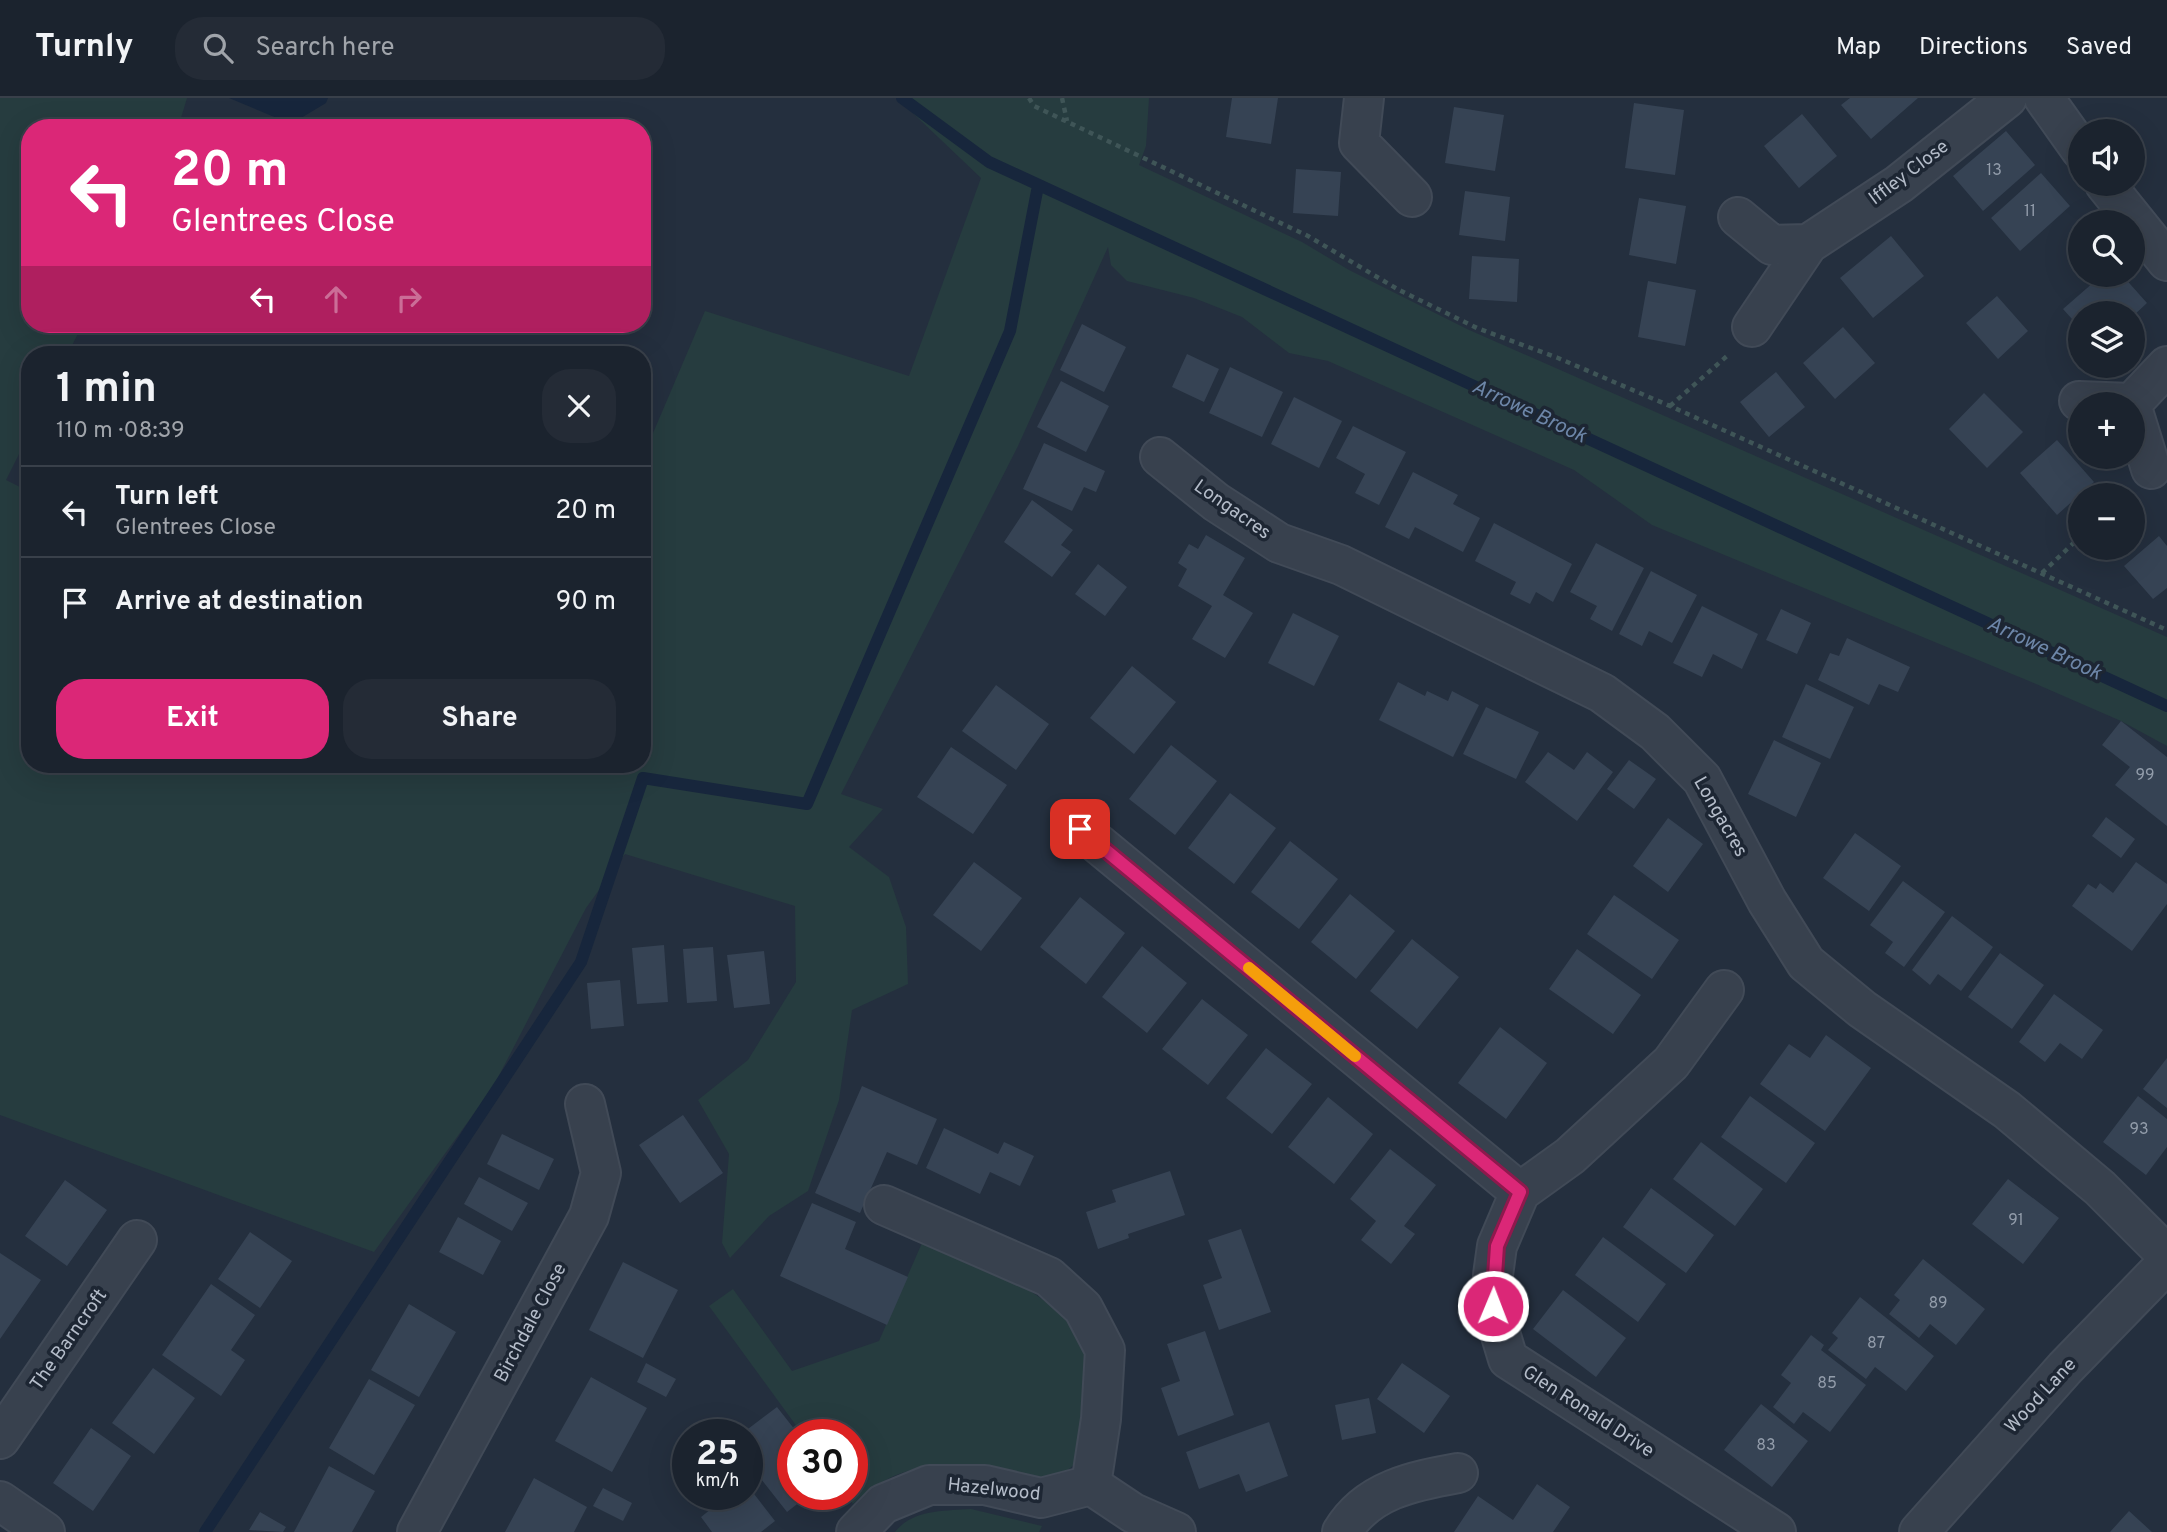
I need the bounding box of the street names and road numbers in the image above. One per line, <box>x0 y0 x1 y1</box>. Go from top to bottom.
street label: Iffley Close <box>1864 135 1954 211</box>
street label: Longacres <box>1189 475 1275 545</box>
street label: Longacres <box>1687 773 1753 861</box>
street label: Birchdale Close <box>490 1259 572 1387</box>
street label: The Barncroft <box>25 1285 113 1395</box>
street label: Wood Lane <box>2000 1353 2082 1439</box>
street label: Glen Ronald Drive <box>1518 1360 1658 1464</box>
street label: Hazelwood <box>946 1473 1042 1507</box>

